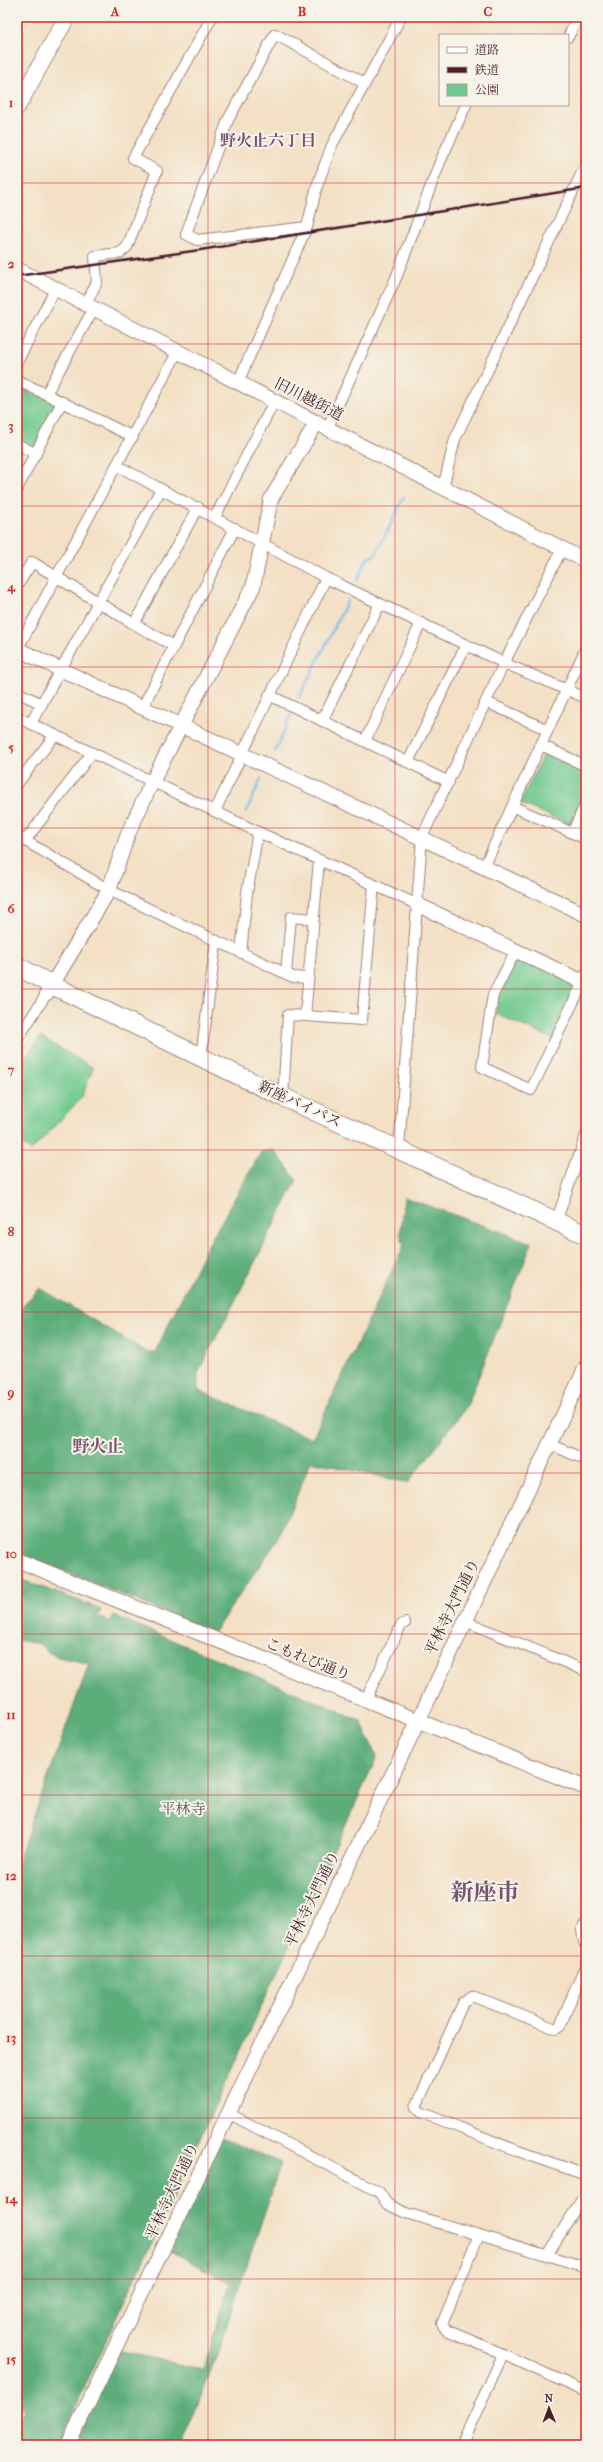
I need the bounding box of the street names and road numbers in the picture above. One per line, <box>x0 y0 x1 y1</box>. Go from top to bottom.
street label: 旧川越街道 <box>271 374 347 424</box>
street label: 新座バイパス <box>256 1077 344 1131</box>
street label: 平林寺大門通り <box>421 1556 483 1658</box>
street label: こもれび通り <box>263 1634 353 1684</box>
street label: 平林寺大門通り <box>281 1848 343 1950</box>
street label: 平林寺大門通り <box>142 2140 202 2242</box>

